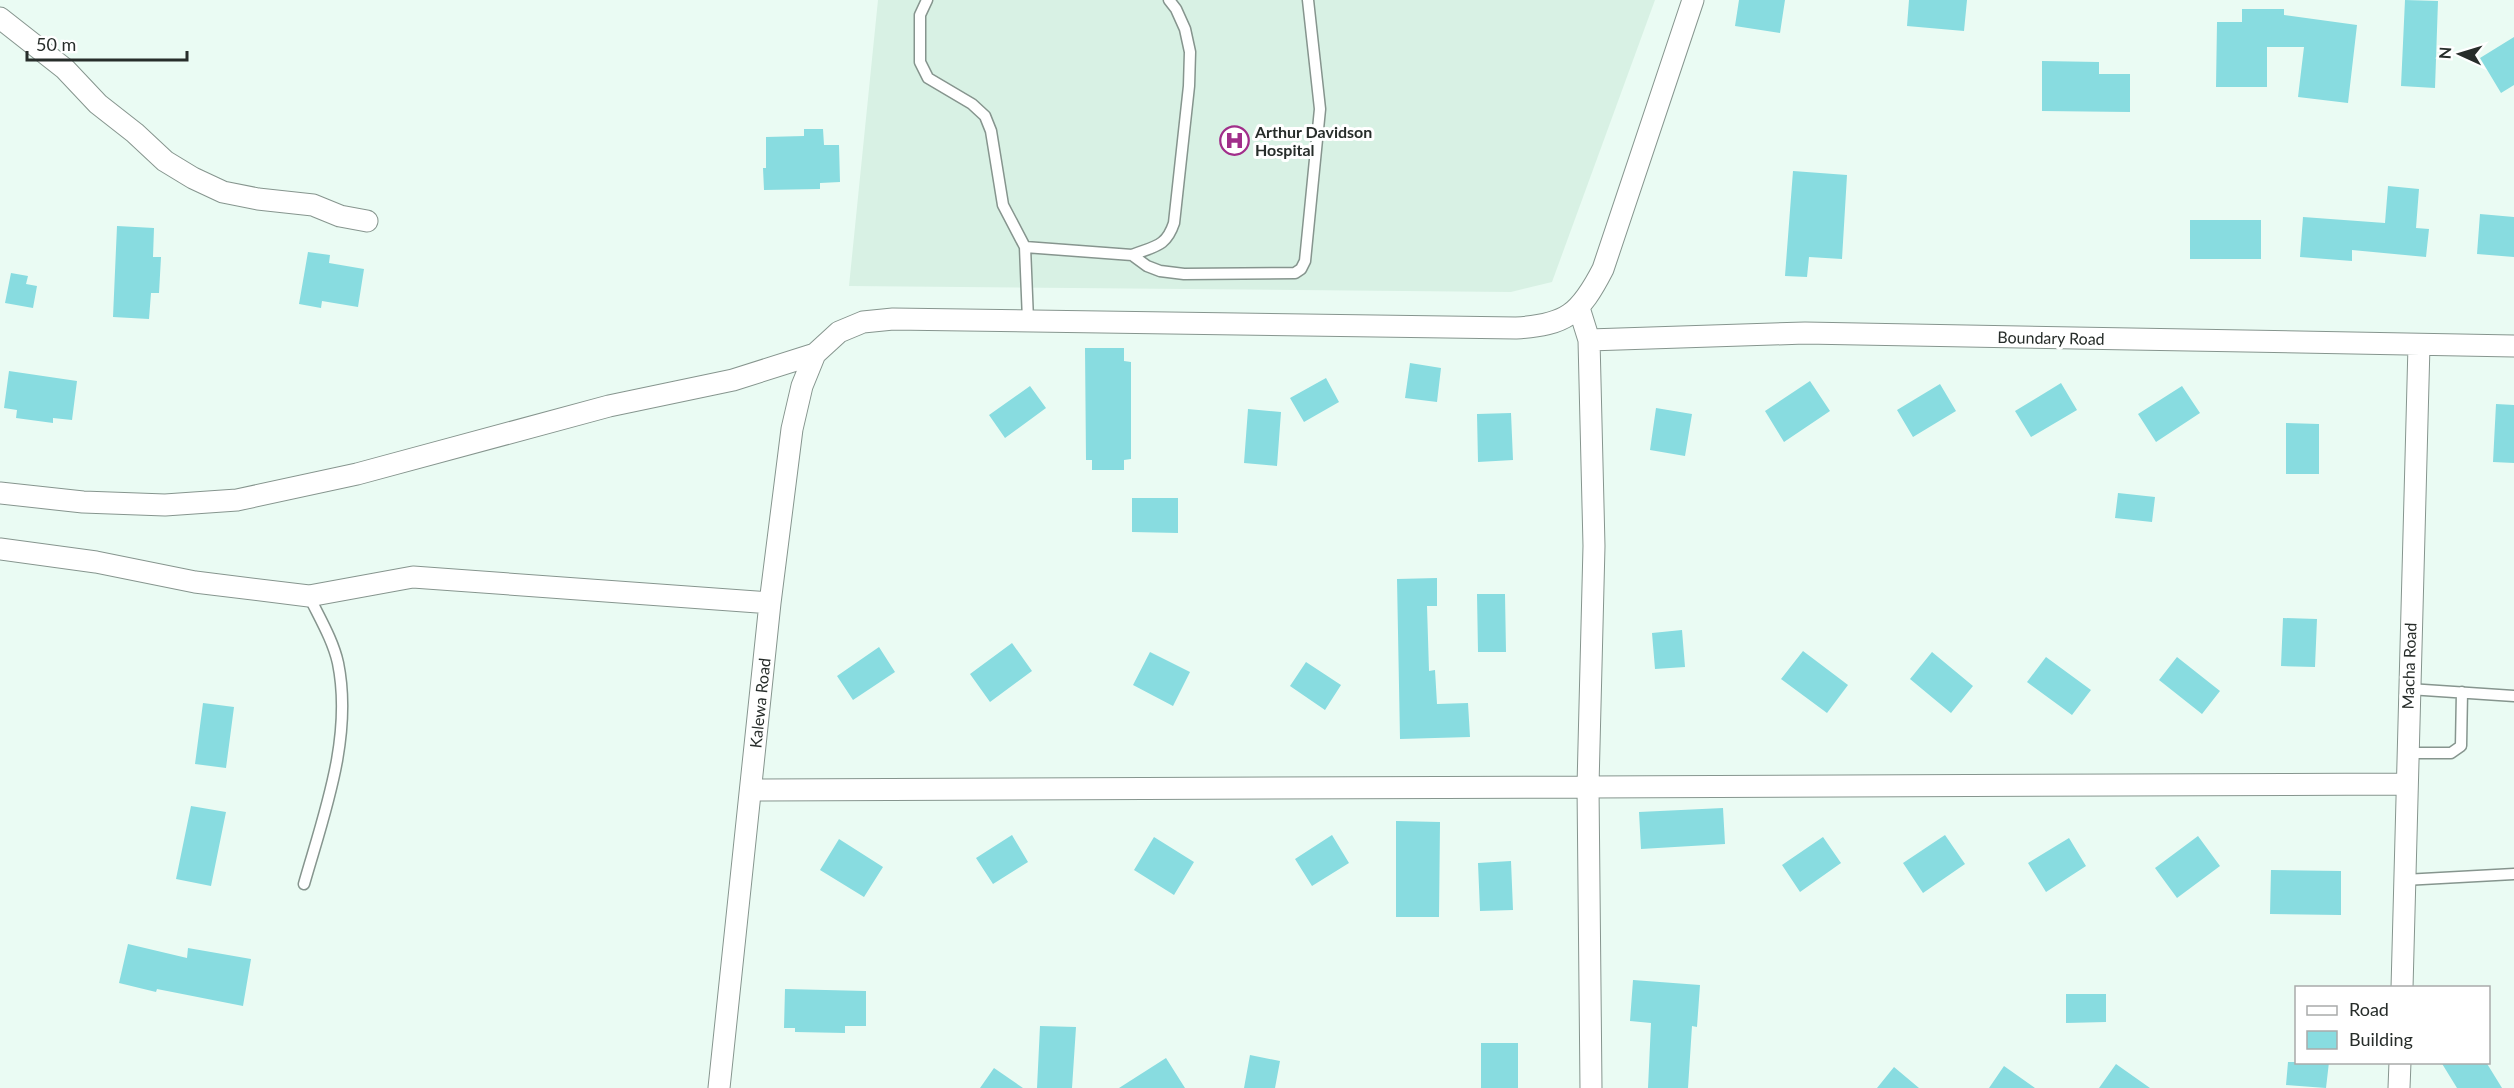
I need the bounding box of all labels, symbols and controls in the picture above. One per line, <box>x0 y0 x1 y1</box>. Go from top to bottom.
scale bar <box>27 24 188 62</box>
north arrow <box>2430 24 2490 84</box>
text: 50 m <box>36 33 76 55</box>
text: N <box>2435 46 2454 60</box>
place label: Arthur Davidson Hospital <box>1254 122 1372 159</box>
hospital icon: Arthur Davidson Hospital <box>1218 125 1250 157</box>
street label: Boundary Road <box>1997 327 2105 348</box>
street label: Macha Road <box>2397 622 2420 710</box>
street label: Kalewa Road <box>745 657 774 749</box>
legend <box>2295 986 2490 1064</box>
text: Road <box>2349 998 2389 1020</box>
text: Building <box>2349 1028 2413 1050</box>

